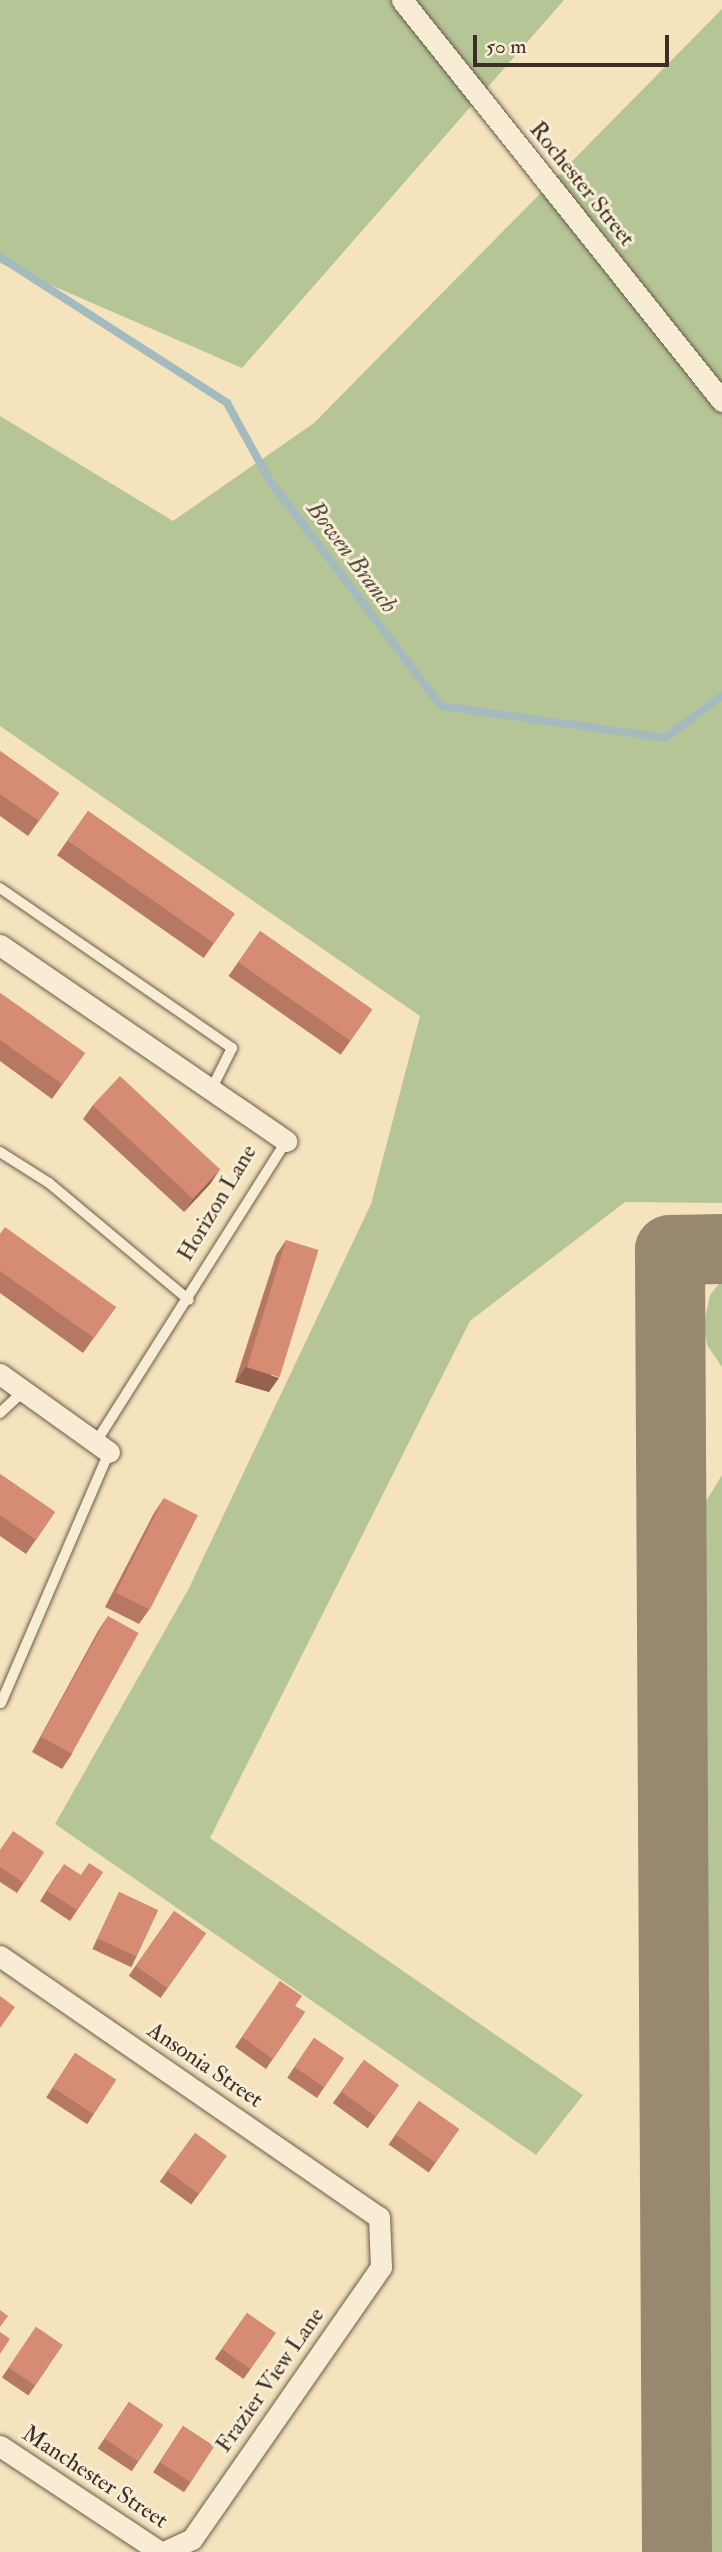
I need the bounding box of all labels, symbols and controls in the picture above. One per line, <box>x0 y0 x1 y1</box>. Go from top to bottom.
scale bar <box>477 21 673 65</box>
text: 50 m <box>486 33 527 60</box>
street label: Rochester Street <box>523 116 641 252</box>
water label: Bowen Branch <box>301 495 403 619</box>
street label: Horizon Lane <box>171 1140 263 1266</box>
street label: Ansonia Street <box>142 2016 268 2114</box>
street label: Frazier View Lane <box>210 2302 330 2458</box>
street label: Manchester Street <box>17 2420 173 2534</box>

